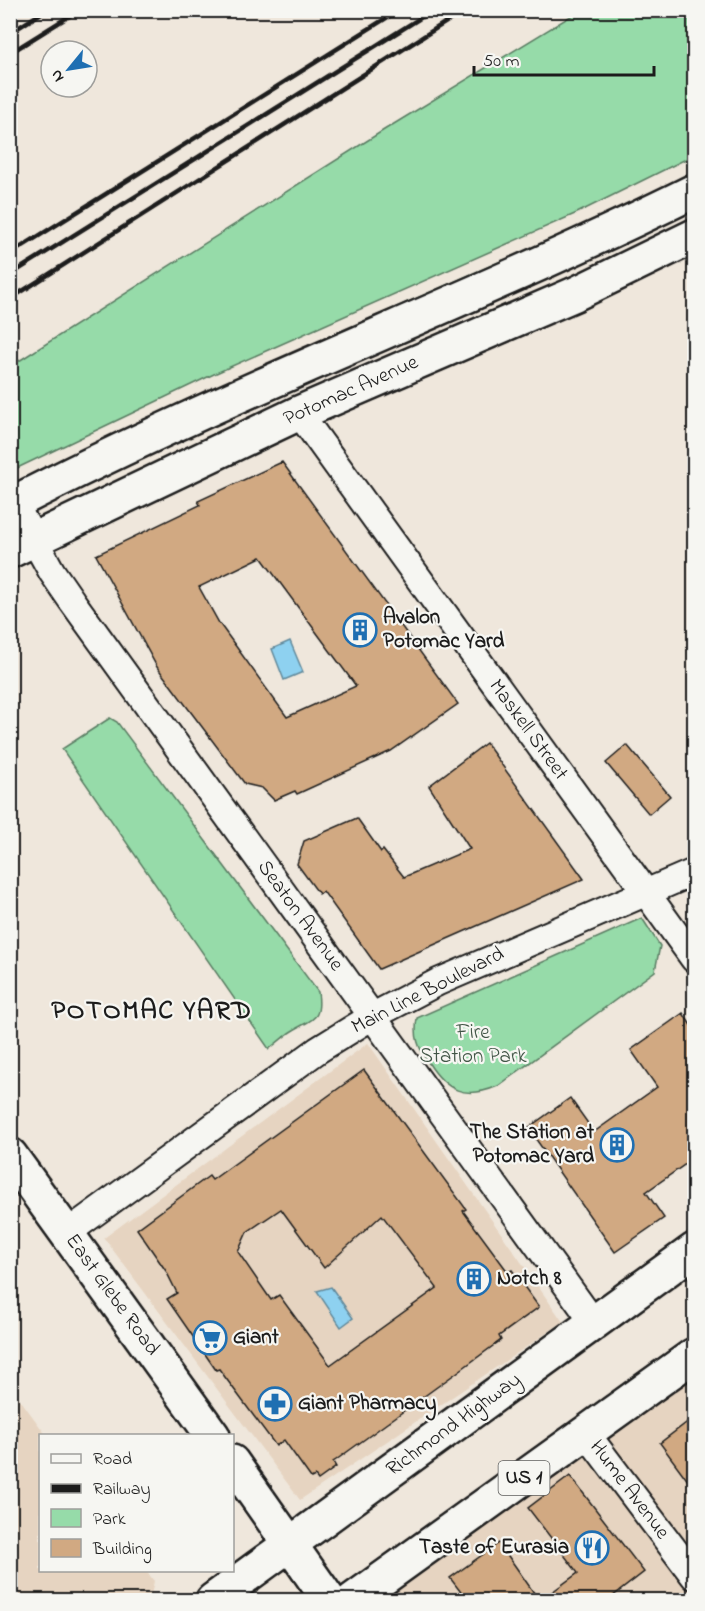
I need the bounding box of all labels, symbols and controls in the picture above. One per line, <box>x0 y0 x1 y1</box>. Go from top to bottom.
north arrow <box>39 39 99 99</box>
scale bar <box>474 39 654 77</box>
text: 50 m <box>483 49 520 75</box>
text: N <box>45 65 71 86</box>
street label: Potomac Avenue <box>279 348 424 434</box>
place label: Avalon Potomac Yard <box>383 603 504 657</box>
building icon: Avalon Potomac Yard <box>342 612 378 648</box>
street label: Maskell Street <box>481 673 575 787</box>
street label: Seaton Avenue <box>249 854 351 978</box>
street label: Main Line Boulevard <box>346 939 510 1042</box>
district label: POTOMAC YARD <box>51 992 253 1031</box>
park label: Fire Station Park <box>419 1018 527 1072</box>
place label: The Station at Potomac Yard <box>470 1118 595 1172</box>
building icon: The Station at Potomac Yard <box>599 1127 635 1163</box>
street label: East Glebe Road <box>57 1228 167 1362</box>
building icon: Notch 8 <box>456 1261 492 1297</box>
place label: Notch 8 <box>497 1264 562 1294</box>
supermarket icon: Giant <box>192 1320 228 1356</box>
place label: Giant <box>233 1323 280 1353</box>
street label: Richmond Highway <box>380 1366 529 1486</box>
pharmacy icon: Giant Pharmacy <box>257 1386 293 1422</box>
place label: Giant Pharmacy <box>298 1389 437 1421</box>
legend <box>39 1434 234 1572</box>
street label: Hume Avenue <box>582 1434 677 1547</box>
text: Road <box>93 1447 132 1473</box>
road number: US 1 <box>498 1461 550 1495</box>
text: Railway <box>93 1477 150 1503</box>
text: Park <box>93 1507 126 1533</box>
restaurant icon: Taste of Eurasia <box>574 1530 610 1566</box>
place label: Taste of Eurasia <box>419 1533 569 1563</box>
text: Building <box>92 1537 152 1564</box>

